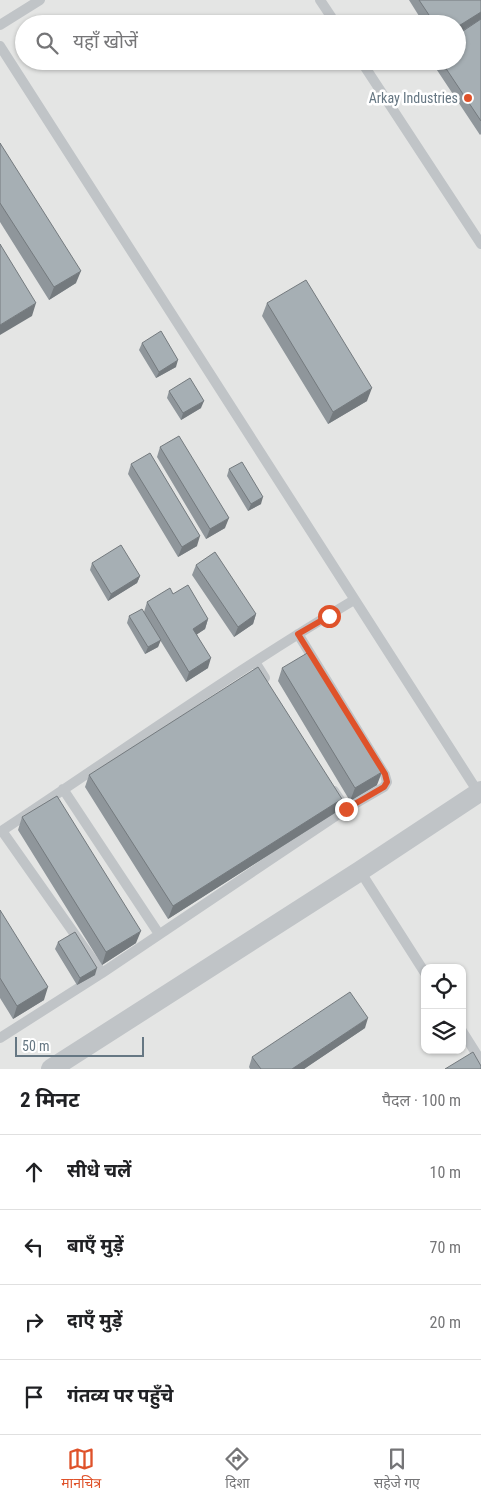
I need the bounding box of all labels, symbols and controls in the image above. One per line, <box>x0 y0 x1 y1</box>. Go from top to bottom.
search box <box>15 15 466 70</box>
icon: search <box>33 29 61 57</box>
text: यहाँ खोजें <box>73 30 138 53</box>
place label: Arkay Industries <box>369 90 458 106</box>
marker: Arkay Industries <box>462 92 474 104</box>
route start <box>318 605 341 628</box>
route end <box>335 798 358 821</box>
map controls <box>421 964 466 1054</box>
button: locate <box>421 964 466 1009</box>
button: layers <box>421 1009 466 1054</box>
scale bar <box>15 1034 144 1057</box>
text: 50 m <box>22 1038 50 1054</box>
text: 2 मिनट <box>20 1088 80 1112</box>
text: पैदल · 100 m <box>382 1091 461 1110</box>
icon: ahead <box>20 1158 48 1186</box>
text: सीधे चलें <box>67 1159 131 1182</box>
text: 10 m <box>429 1163 461 1182</box>
icon: left <box>20 1233 48 1261</box>
text: बाएँ मुड़ें <box>67 1234 123 1257</box>
text: 70 m <box>429 1238 461 1257</box>
icon: right <box>20 1308 48 1336</box>
text: दाएँ मुड़ें <box>67 1309 122 1332</box>
text: 20 m <box>429 1313 461 1332</box>
icon: arrive <box>20 1383 48 1411</box>
text: गंतव्य पर पहुँचे <box>67 1384 173 1407</box>
tab: मानचित्र <box>61 1445 101 1494</box>
tab: दिशा <box>223 1445 251 1494</box>
tab: सहेजे गए <box>374 1445 420 1494</box>

